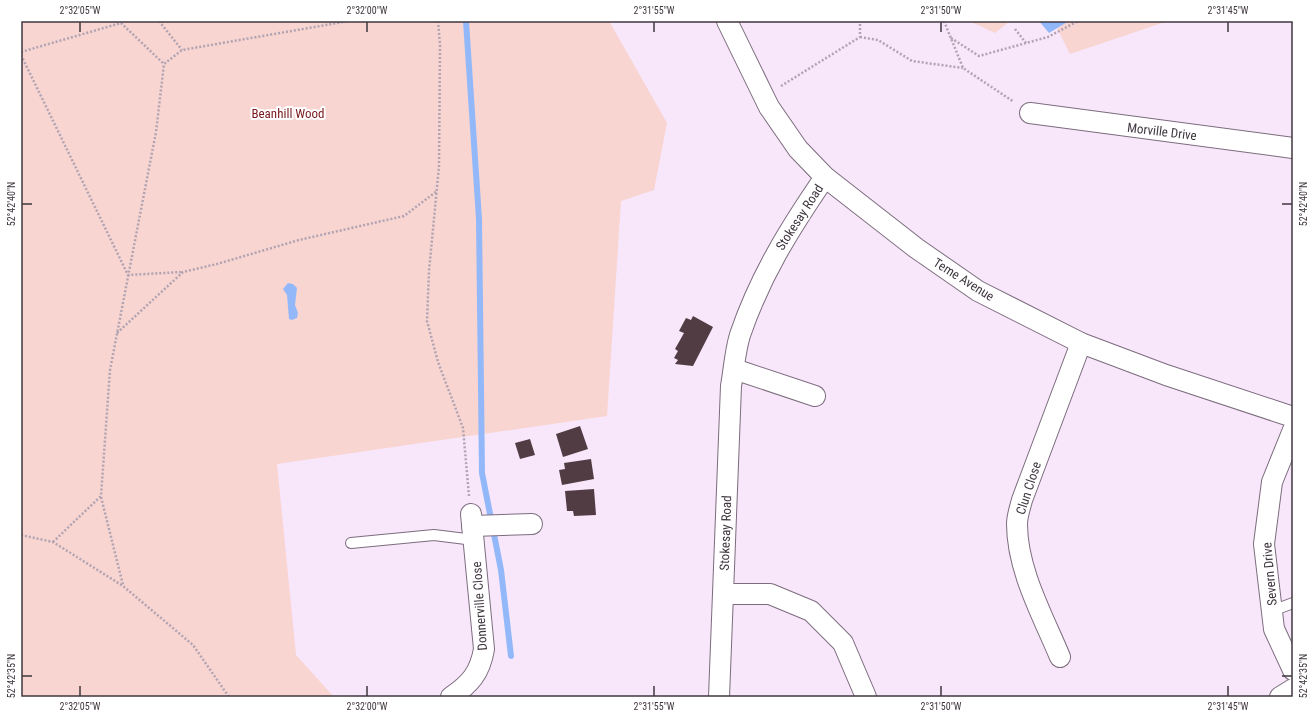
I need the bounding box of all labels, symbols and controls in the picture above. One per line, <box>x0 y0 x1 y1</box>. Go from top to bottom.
text: 2°32'05"W <box>60 5 101 16</box>
text: 2°32'00"W <box>347 5 388 16</box>
text: 2°31'55"W <box>634 5 675 16</box>
text: 2°31'50"W <box>921 5 962 16</box>
text: 2°31'45"W <box>1208 5 1249 16</box>
park label: Beanhill Wood <box>251 106 325 121</box>
street label: Morville Drive <box>1126 120 1198 143</box>
text: 52°42'40"N <box>6 182 17 226</box>
street label: Stokesay Road <box>773 182 826 253</box>
text: 52°42'40"N <box>1298 182 1309 226</box>
street label: Teme Avenue <box>931 255 997 304</box>
street label: Clun Close <box>1013 460 1044 517</box>
street label: Stokesay Road <box>717 495 734 571</box>
street label: Severn Drive <box>1259 542 1280 606</box>
street label: Donnerville Close <box>469 561 490 651</box>
text: 52°42'35"N <box>6 654 17 698</box>
text: 52°42'35"N <box>1298 654 1309 698</box>
text: 2°32'05"W <box>60 701 101 712</box>
text: 2°32'00"W <box>347 701 388 712</box>
text: 2°31'55"W <box>634 701 675 712</box>
text: 2°31'50"W <box>921 701 962 712</box>
text: 2°31'45"W <box>1208 701 1249 712</box>

